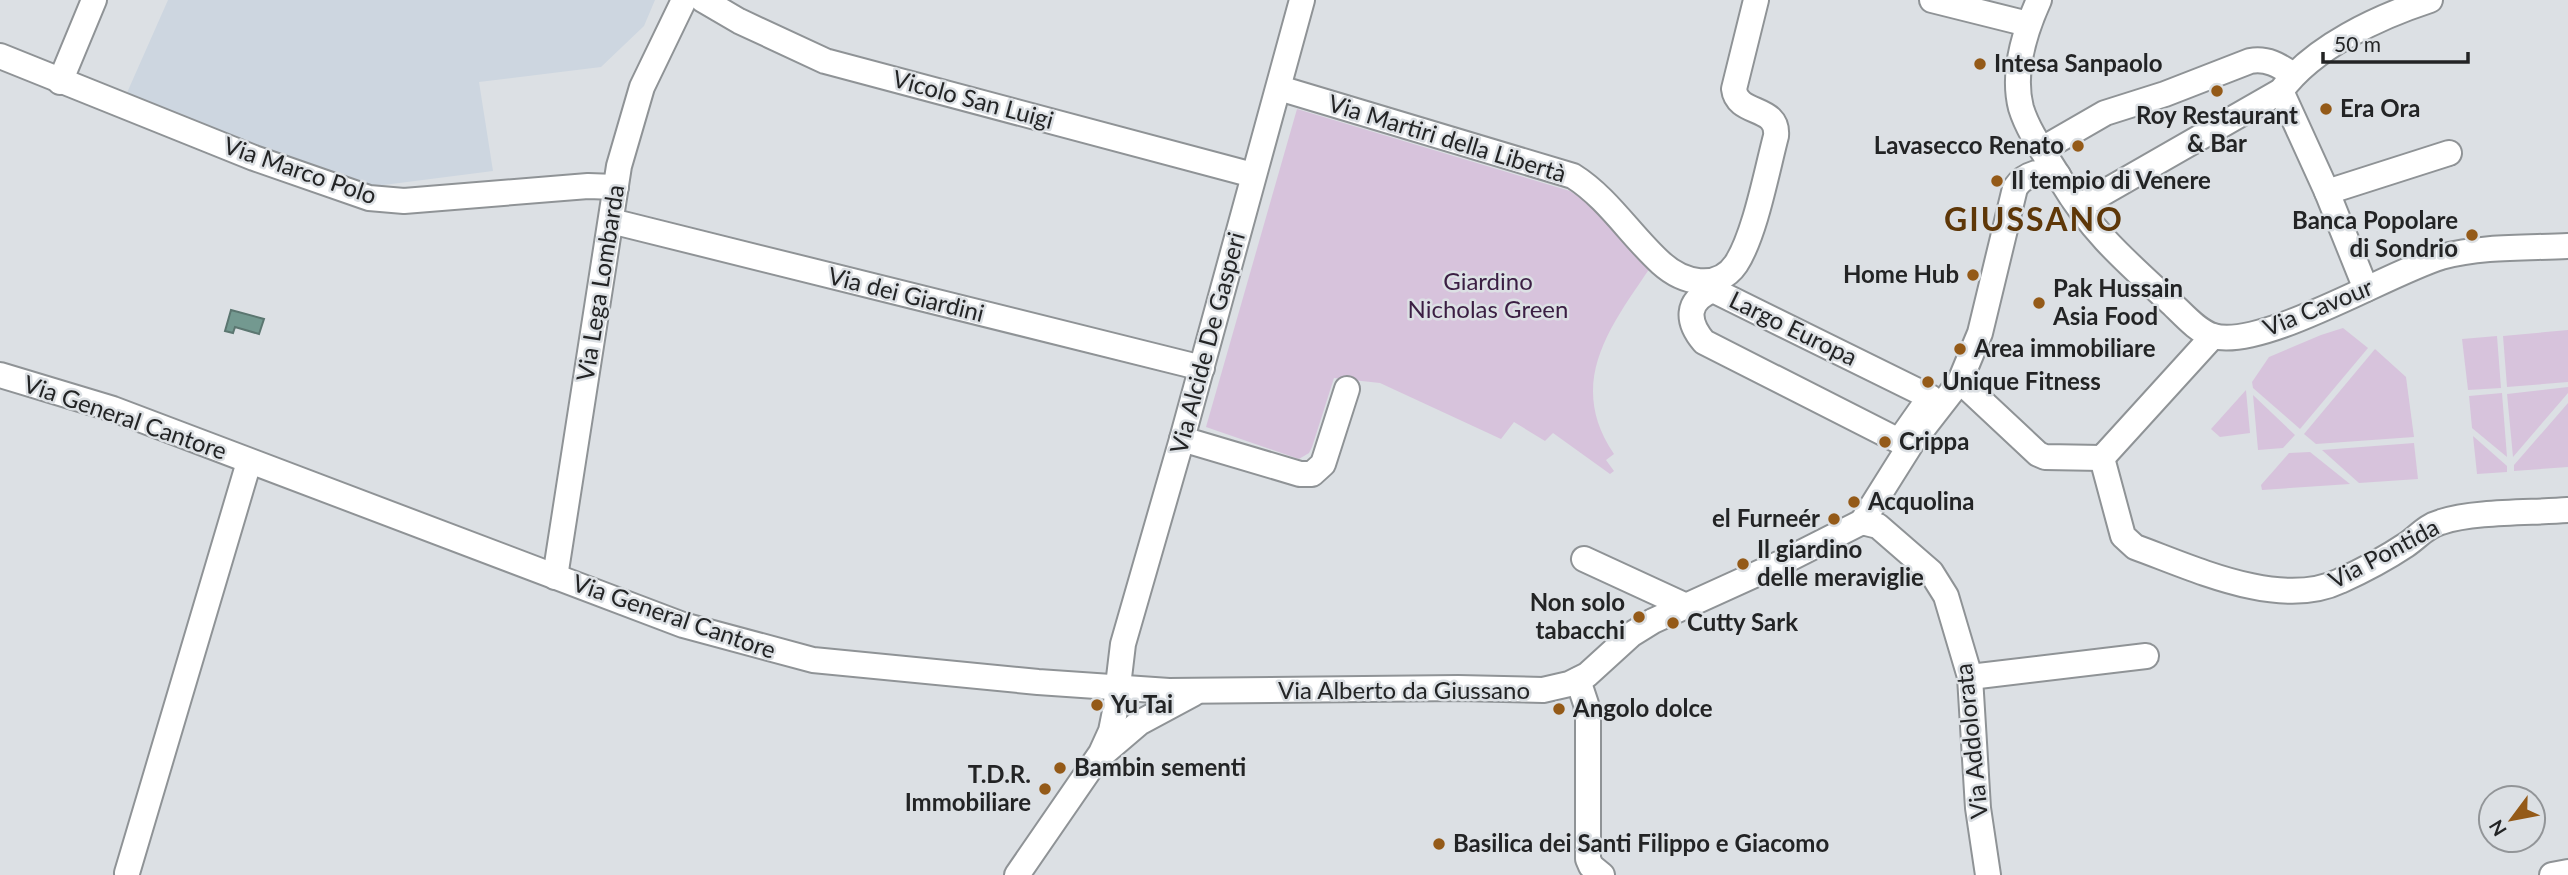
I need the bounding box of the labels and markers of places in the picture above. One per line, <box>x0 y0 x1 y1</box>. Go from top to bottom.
place label: Intesa Sanpaolo <box>1994 48 2163 77</box>
marker: Intesa Sanpaolo <box>1972 56 1988 72</box>
marker: Roy Restaurant & Bar <box>2209 83 2225 99</box>
place label: Era Ora <box>2340 93 2421 122</box>
place label: Roy Restaurant & Bar <box>2136 100 2298 157</box>
marker: Era Ora <box>2318 101 2334 117</box>
place label: Lavasecco Renato <box>1874 130 2064 159</box>
marker: Lavasecco Renato <box>2070 138 2086 154</box>
place label: Il tempio di Venere <box>2011 165 2211 194</box>
marker: Il tempio di Venere <box>1989 173 2005 189</box>
place label: Banca Popolare di Sondrio <box>2292 205 2458 262</box>
marker: Banca Popolare di Sondrio <box>2464 227 2480 243</box>
place label: Home Hub <box>1843 259 1959 288</box>
marker: Home Hub <box>1965 267 1981 283</box>
place label: Pak Hussain Asia Food <box>2052 273 2183 330</box>
marker: Pak Hussain Asia Food <box>2031 295 2047 311</box>
place label: Area immobiliare <box>1973 333 2156 362</box>
marker: Area immobiliare <box>1952 341 1968 357</box>
place label: Unique Fitness <box>1942 366 2101 395</box>
marker: Unique Fitness <box>1920 374 1936 390</box>
place label: Crippa <box>1899 426 1969 455</box>
marker: Crippa <box>1877 434 1893 450</box>
place label: Acquolina <box>1867 486 1974 515</box>
marker: Acquolina <box>1846 494 1862 510</box>
place label: el Furneér <box>1712 503 1820 532</box>
marker: el Furneér <box>1826 511 1842 527</box>
place label: Il giardino delle meraviglie <box>1757 534 1924 591</box>
marker: Il giardino delle meraviglie <box>1735 556 1751 572</box>
place label: Non solo tabacchi <box>1530 587 1625 644</box>
place label: Cutty Sark <box>1687 607 1798 636</box>
marker: Non solo tabacchi <box>1631 609 1647 625</box>
marker: Cutty Sark <box>1665 615 1681 631</box>
place label: Yu Tai <box>1110 689 1173 718</box>
place label: Angolo dolce <box>1572 693 1713 722</box>
marker: Yu Tai <box>1089 697 1105 713</box>
marker: Angolo dolce <box>1551 701 1567 717</box>
place label: Bambin sementi <box>1074 752 1246 781</box>
place label: T.D.R. Immobiliare <box>905 759 1031 816</box>
marker: Bambin sementi <box>1052 760 1068 776</box>
marker: T.D.R. Immobiliare <box>1037 781 1053 797</box>
place label: Basilica dei Santi Filippo e Giacomo <box>1453 828 1829 857</box>
marker: Basilica dei Santi Filippo e Giacomo <box>1431 836 1447 852</box>

